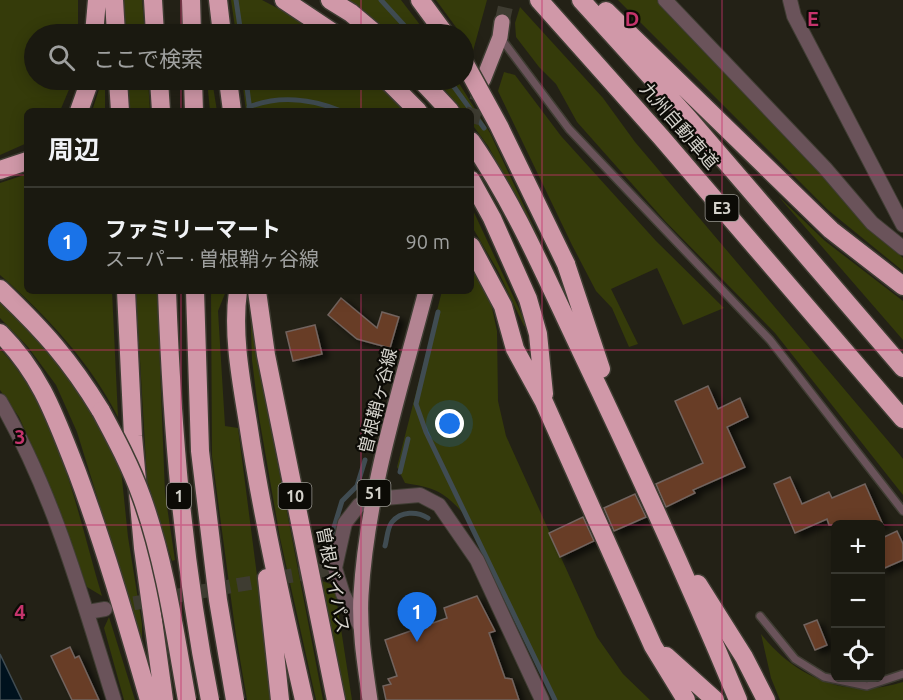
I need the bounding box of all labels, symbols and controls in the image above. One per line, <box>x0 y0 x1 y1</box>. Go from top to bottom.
text: D <box>625 7 639 30</box>
text: E <box>807 7 819 30</box>
search box <box>24 24 474 90</box>
icon: search <box>45 41 78 74</box>
text: ここで検索 <box>93 46 203 71</box>
street label: 九州自動車道 <box>637 78 723 173</box>
text: 周辺 <box>48 135 100 164</box>
road number: E3 <box>706 195 738 221</box>
text: ファミリーマート <box>105 216 281 241</box>
text: 1 <box>62 230 73 253</box>
text: 90 m <box>406 230 450 253</box>
text: スーパー · 曽根鞘ヶ谷線 <box>105 247 319 270</box>
street label: 曽根鞘ヶ谷線 <box>354 346 400 456</box>
your location <box>435 409 464 438</box>
text: 3 <box>14 425 26 448</box>
road number: 51 <box>358 480 391 506</box>
road number: 1 <box>167 483 191 509</box>
road number: 10 <box>278 483 312 509</box>
map controls <box>831 520 885 682</box>
button: + <box>831 520 885 574</box>
street label: 曽根バイパス <box>314 525 354 635</box>
button: − <box>831 574 885 628</box>
pin: 1 <box>398 592 436 642</box>
text: 4 <box>14 600 26 623</box>
button: locate <box>831 628 885 682</box>

